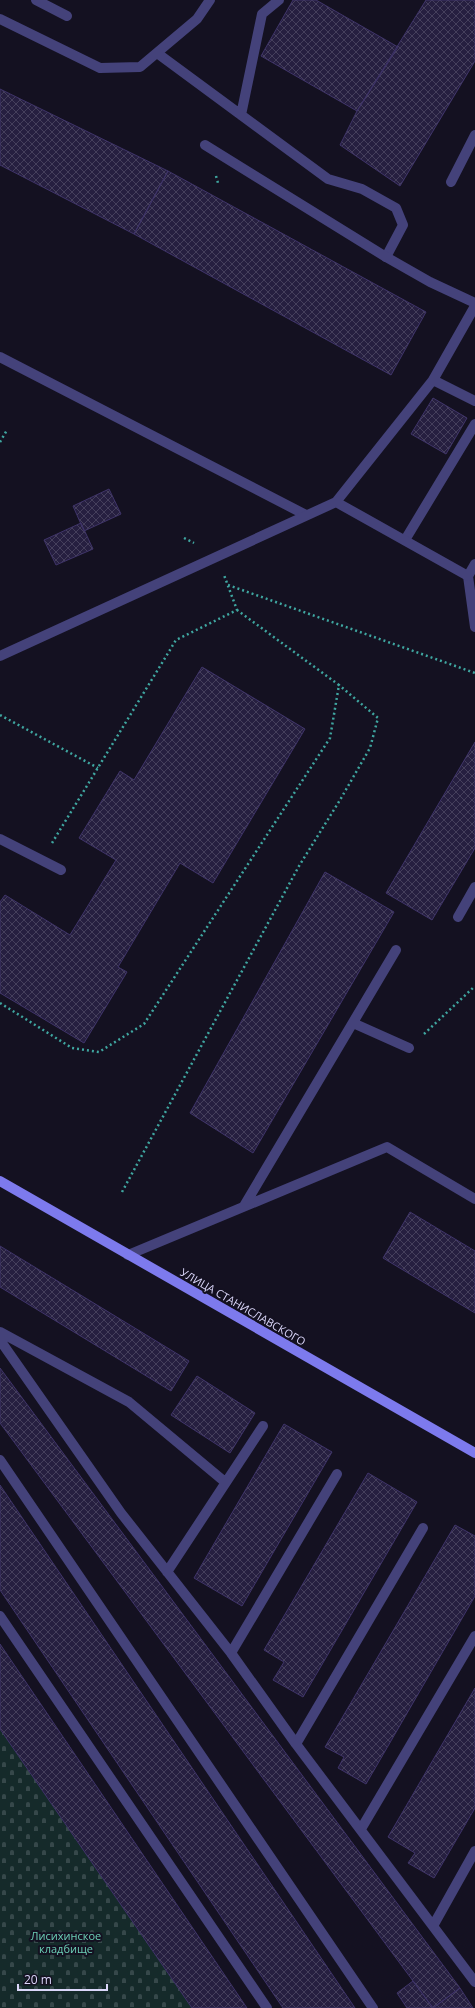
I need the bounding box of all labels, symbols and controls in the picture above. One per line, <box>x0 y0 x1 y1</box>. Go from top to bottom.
street label: УЛИЦА СТАНИСЛАВСКОГО <box>178 1264 309 1349</box>
park label: Лисихинское кладбище <box>31 1928 101 1956</box>
scale bar <box>18 1966 107 1992</box>
text: 20 m <box>24 1971 52 1988</box>

